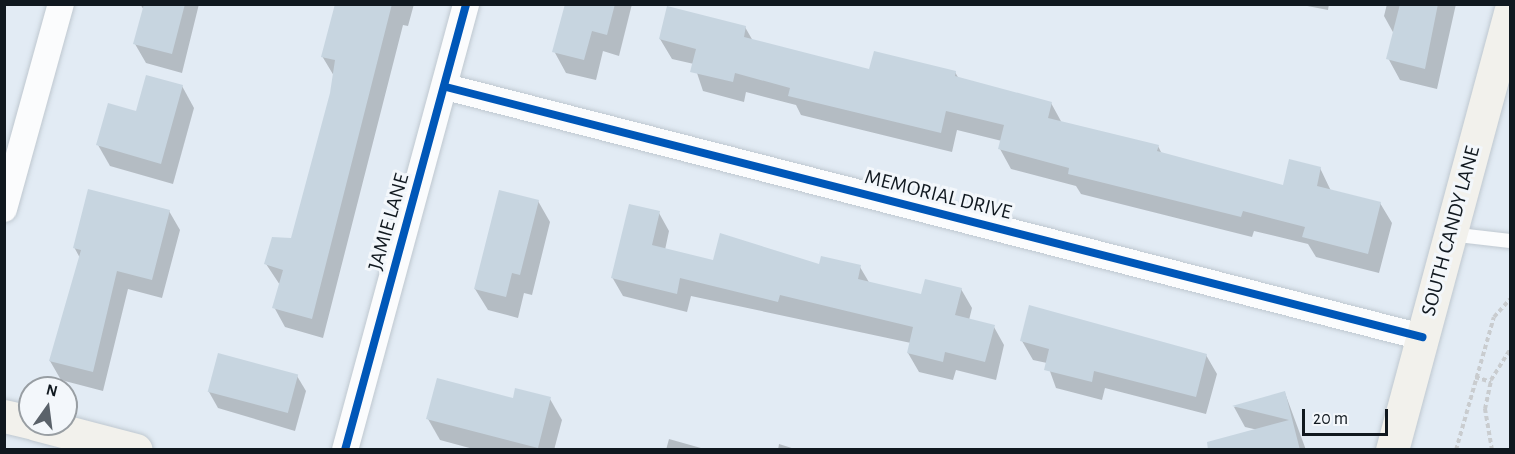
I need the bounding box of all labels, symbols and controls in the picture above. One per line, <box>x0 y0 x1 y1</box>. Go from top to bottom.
street label: SOUTH CANDY LANE <box>1416 143 1486 319</box>
street label: MEMORIAL DRIVE <box>862 165 1014 225</box>
street label: JAMIE LANE <box>363 171 415 273</box>
north arrow <box>18 376 78 436</box>
text: N <box>45 381 59 400</box>
scale bar <box>1305 397 1390 435</box>
text: 20 m <box>1313 410 1348 428</box>

